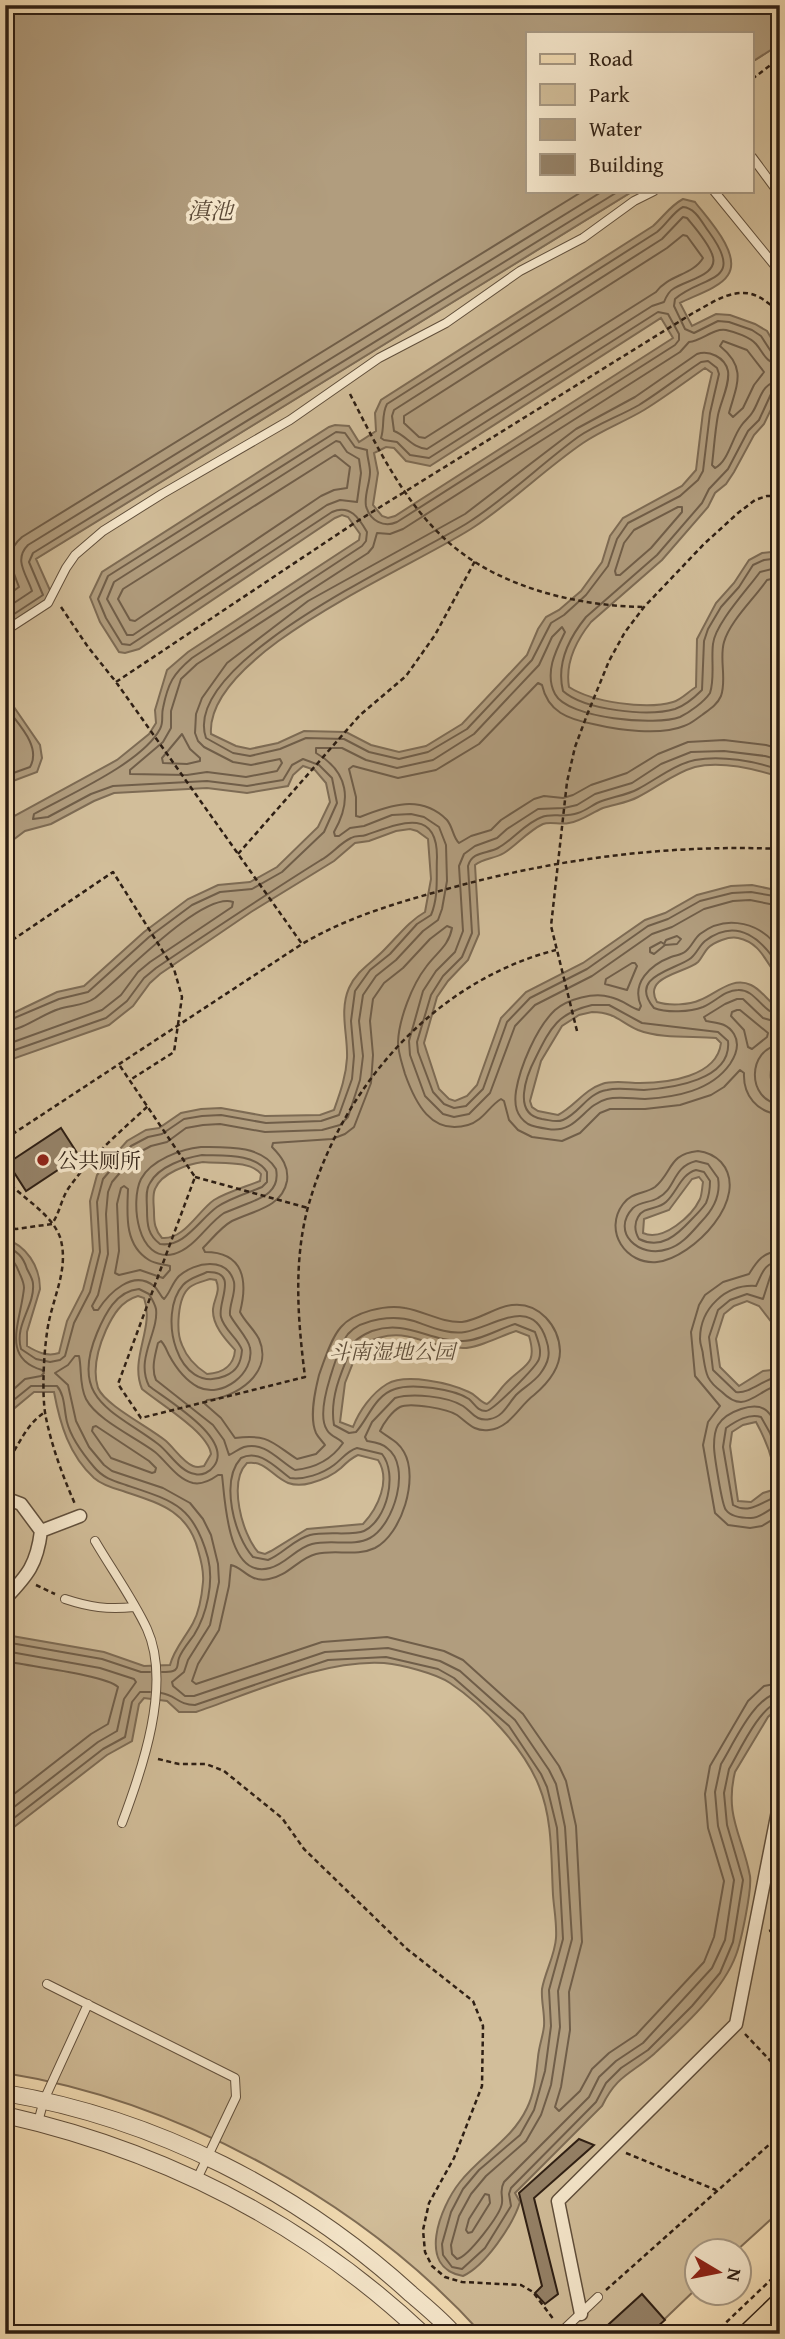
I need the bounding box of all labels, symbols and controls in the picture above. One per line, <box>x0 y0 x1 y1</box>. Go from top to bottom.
legend <box>526 32 754 192</box>
text: Road <box>589 43 634 74</box>
text: Park <box>589 79 630 110</box>
text: Water <box>589 113 642 144</box>
text: Building <box>589 149 664 180</box>
water label: 滇池 <box>187 194 236 227</box>
place label: 公共厕所 <box>57 1145 141 1176</box>
marker: 公共厕所 <box>35 1152 51 1168</box>
park label: 斗南湿地公园 <box>329 1336 458 1367</box>
north arrow <box>684 2238 754 2308</box>
text: N <box>720 2266 750 2284</box>

